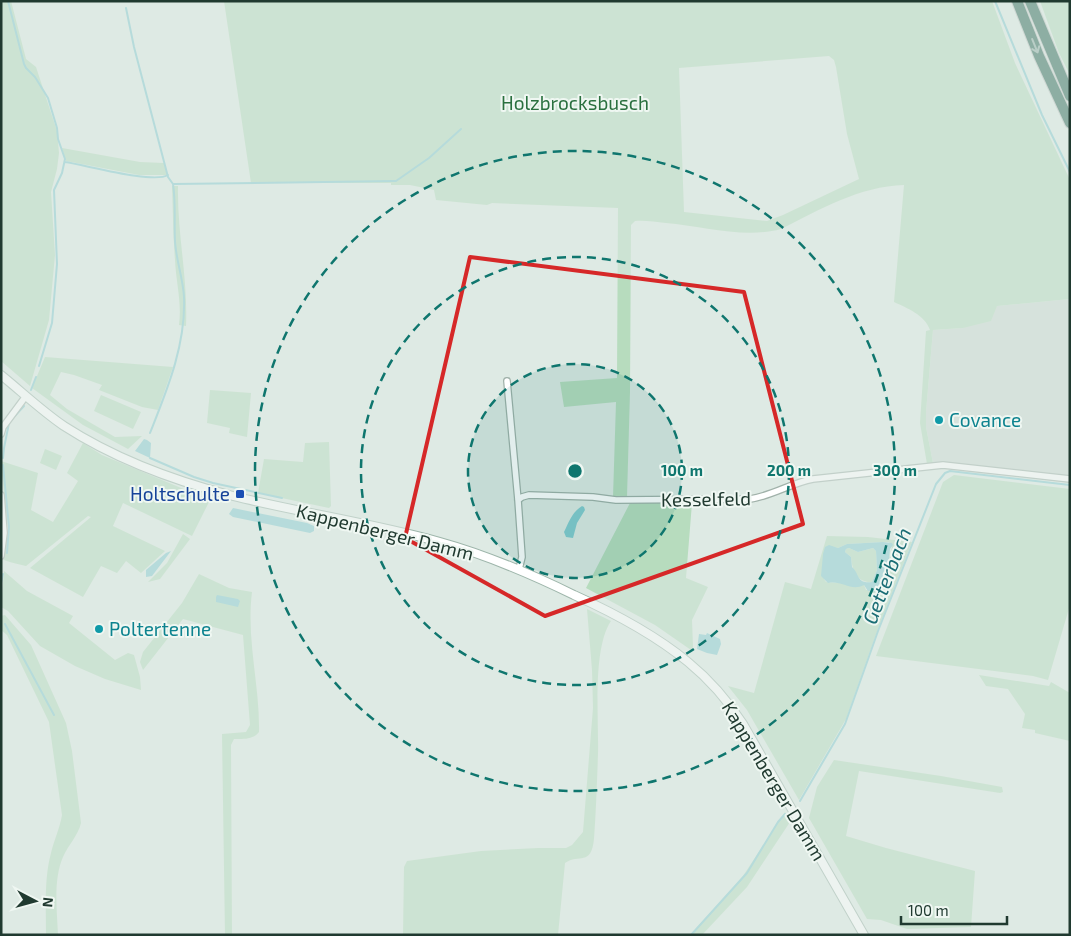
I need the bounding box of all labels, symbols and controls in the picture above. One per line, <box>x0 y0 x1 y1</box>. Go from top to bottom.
one-way arrow <box>1031 38 1040 54</box>
park label: Holzbrocksbusch <box>501 91 649 114</box>
place label: Covance <box>949 408 1021 431</box>
marker: Covance <box>933 414 945 426</box>
text: 100 m <box>661 461 703 479</box>
text: 200 m <box>767 461 811 479</box>
text: 300 m <box>873 461 917 479</box>
centre of rings <box>566 462 584 480</box>
place label: Holtschulte <box>130 482 230 505</box>
street label: Kesselfeld <box>661 486 751 511</box>
marker: Holtschulte <box>234 488 246 500</box>
street label: Kappenberger Damm <box>294 498 476 565</box>
water label: Getterbach <box>857 524 915 627</box>
place label: Poltertenne <box>109 617 211 640</box>
marker: Poltertenne <box>93 623 105 635</box>
street label: Kappenberger Damm <box>718 697 831 865</box>
north arrow <box>10 876 60 926</box>
scale bar <box>901 894 1007 926</box>
text: N <box>39 896 57 908</box>
text: 100 m <box>908 901 949 919</box>

